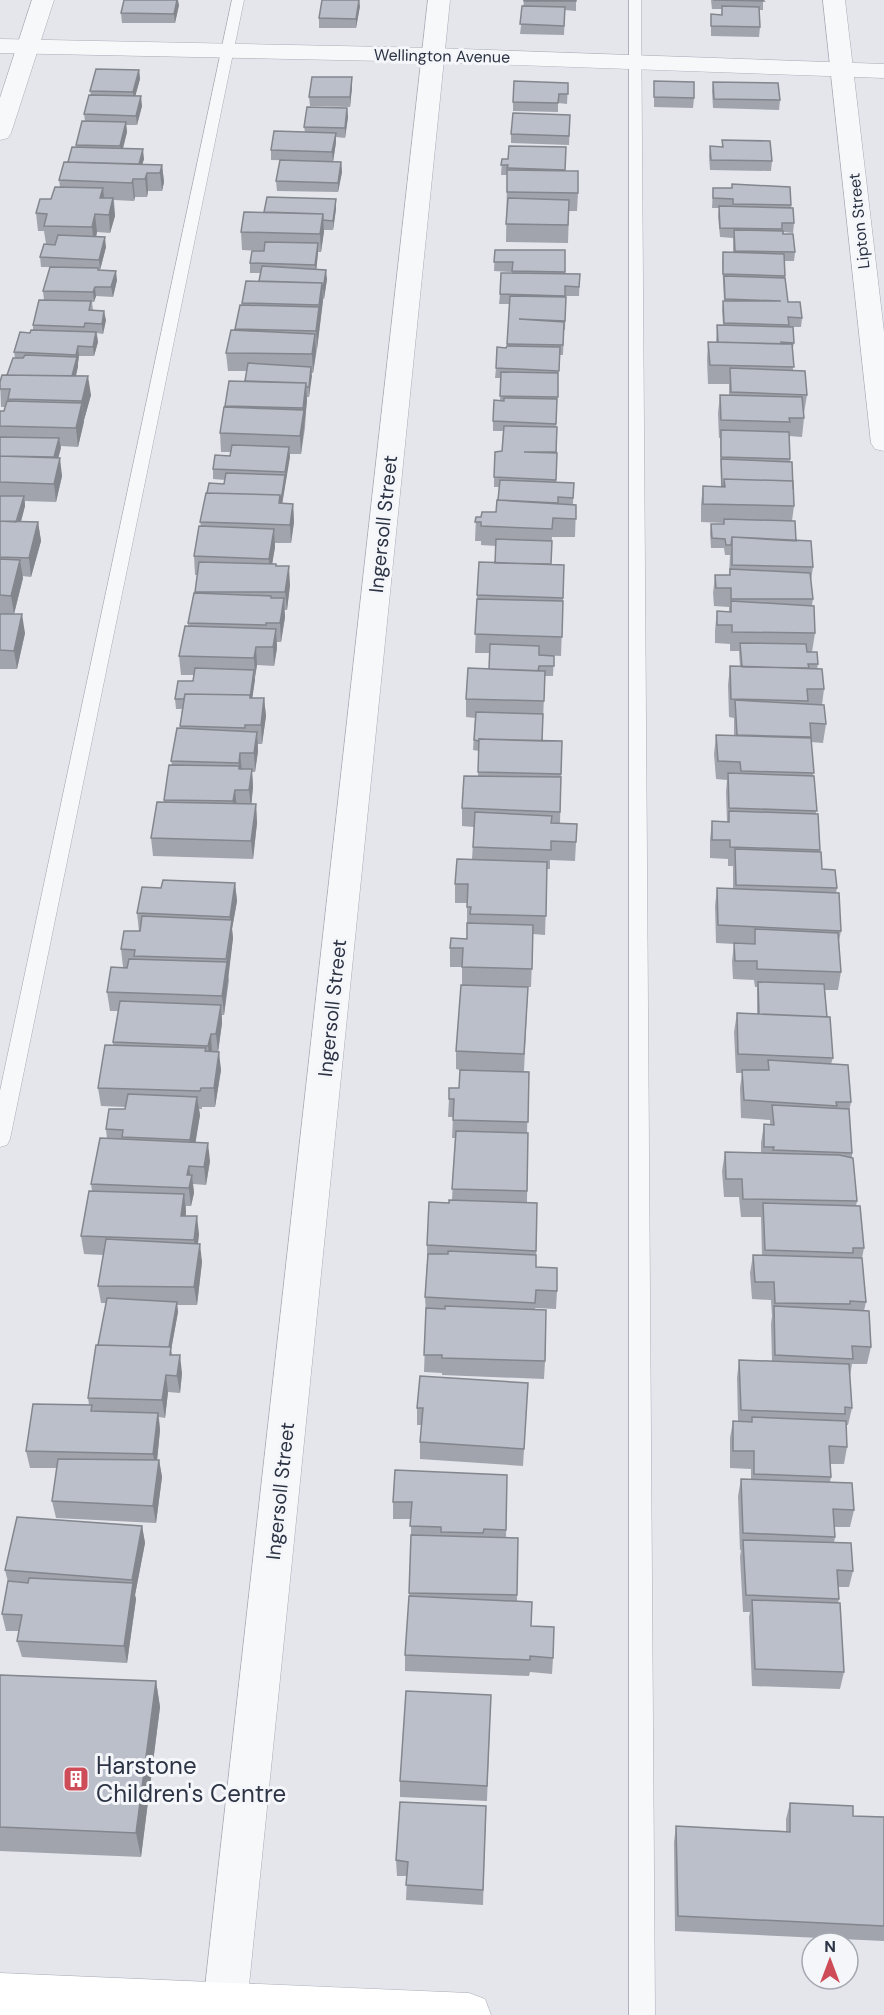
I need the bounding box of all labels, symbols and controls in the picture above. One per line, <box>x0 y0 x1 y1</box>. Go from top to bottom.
street label: Wellington Avenue <box>374 44 510 68</box>
street label: Lipton Street <box>844 172 874 270</box>
street label: Ingersoll Street <box>363 454 403 594</box>
street label: Ingersoll Street <box>312 938 352 1078</box>
street label: Ingersoll Street <box>260 1421 300 1561</box>
place label: Harstone Children's Centre <box>96 1750 286 1809</box>
building icon: Harstone Children's Centre <box>61 1764 91 1794</box>
north arrow <box>800 1931 860 1991</box>
text: N <box>824 1936 836 1957</box>

